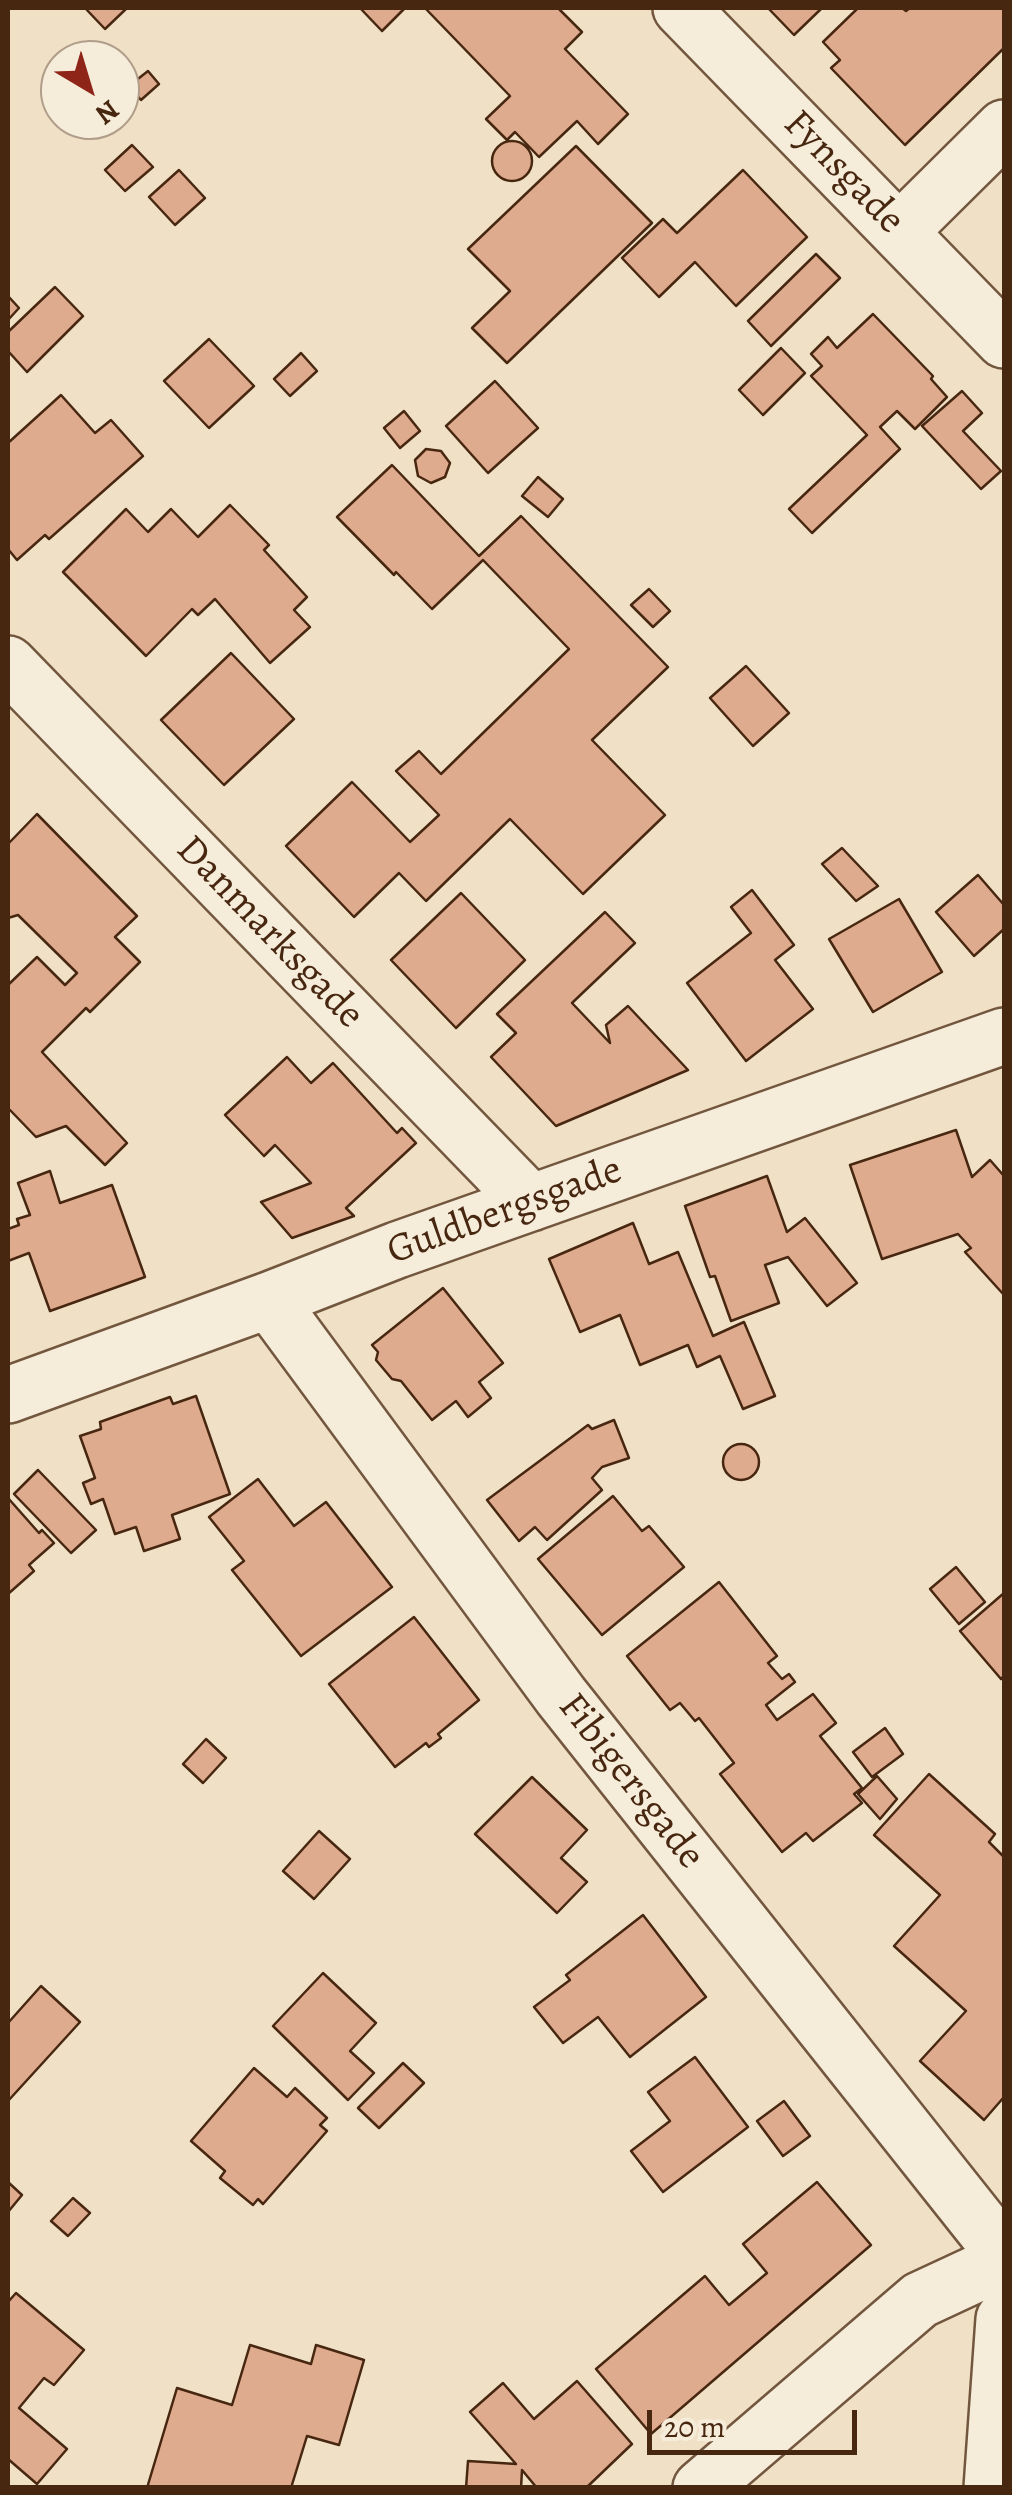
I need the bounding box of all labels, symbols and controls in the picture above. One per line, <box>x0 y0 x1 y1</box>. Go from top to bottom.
north arrow <box>40 40 140 140</box>
text: N <box>88 91 127 133</box>
street label: Fynsgade <box>772 101 914 245</box>
street label: Danmarksgade <box>165 827 373 1039</box>
street label: Guldbergsgade <box>381 1147 629 1277</box>
street label: Fibigersgade <box>547 1685 713 1879</box>
scale bar <box>652 2390 862 2452</box>
text: 20 m <box>664 2407 725 2447</box>

